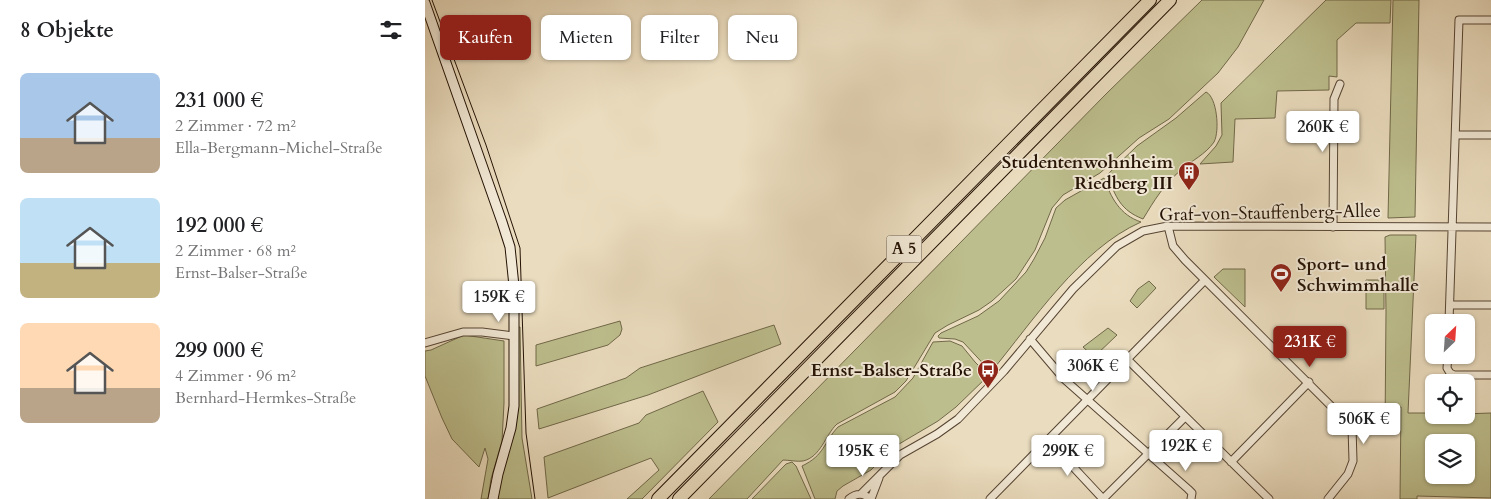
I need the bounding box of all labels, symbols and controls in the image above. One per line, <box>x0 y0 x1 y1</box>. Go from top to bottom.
chip: Kaufen <box>440 15 531 60</box>
chip: Mieten <box>541 15 631 60</box>
chip: Filter <box>641 15 718 60</box>
chip: Neu <box>728 15 797 60</box>
text: 8 Objekte <box>20 16 114 45</box>
icon: filters <box>377 16 405 44</box>
text: 231 000 € <box>175 86 263 115</box>
icon: home <box>60 93 120 153</box>
pin: 260K € <box>1282 110 1364 153</box>
text: 2 Zimmer · 72 m² <box>175 115 296 137</box>
text: 260K € <box>1297 116 1349 138</box>
text: Ella-Bergmann-Michel-Straße <box>175 137 383 159</box>
place label: Studentenwohnheim Riedberg III <box>1002 150 1173 196</box>
building icon: Studentenwohnheim Riedberg III <box>1177 160 1201 191</box>
street label: Graf-von-Stauffenberg-Allee <box>1159 199 1381 227</box>
text: 192 000 € <box>175 211 263 240</box>
icon: home <box>60 218 120 278</box>
road number: A 5 <box>887 235 921 262</box>
text: 2 Zimmer · 68 m² <box>175 240 296 262</box>
place label: Sport- und Schwimmhalle <box>1297 252 1419 298</box>
text: Ernst-Balser-Straße <box>175 262 307 284</box>
sports icon: Sport- und Schwimmhalle <box>1269 262 1293 293</box>
pin: 159K € <box>458 280 540 323</box>
text: 159K € <box>473 286 525 308</box>
north arrow <box>1425 314 1475 364</box>
map controls <box>1425 314 1475 484</box>
pin: 231K € <box>1269 326 1351 368</box>
text: 231K € <box>1284 331 1336 353</box>
text: 299 000 € <box>175 336 263 365</box>
icon: home <box>60 343 120 403</box>
pin: 306K € <box>1052 350 1134 392</box>
text: 306K € <box>1067 355 1119 377</box>
place label: Ernst-Balser-Straße <box>810 358 972 383</box>
bus stop icon: Ernst-Balser-Straße <box>976 358 1000 389</box>
text: 4 Zimmer · 96 m² <box>175 365 296 387</box>
button: locate <box>1425 374 1475 424</box>
text: Bernhard-Hermkes-Straße <box>175 387 356 409</box>
pin: 506K € <box>1323 402 1405 445</box>
text: 506K € <box>1338 408 1390 430</box>
pin: 192K € <box>1145 430 1227 472</box>
pin: 195K € <box>822 434 904 477</box>
pin: 299K € <box>1027 434 1109 477</box>
button: layers <box>1425 434 1475 484</box>
text: 192K € <box>1160 435 1212 457</box>
text: 195K € <box>837 440 889 462</box>
text: 299K € <box>1042 440 1094 462</box>

